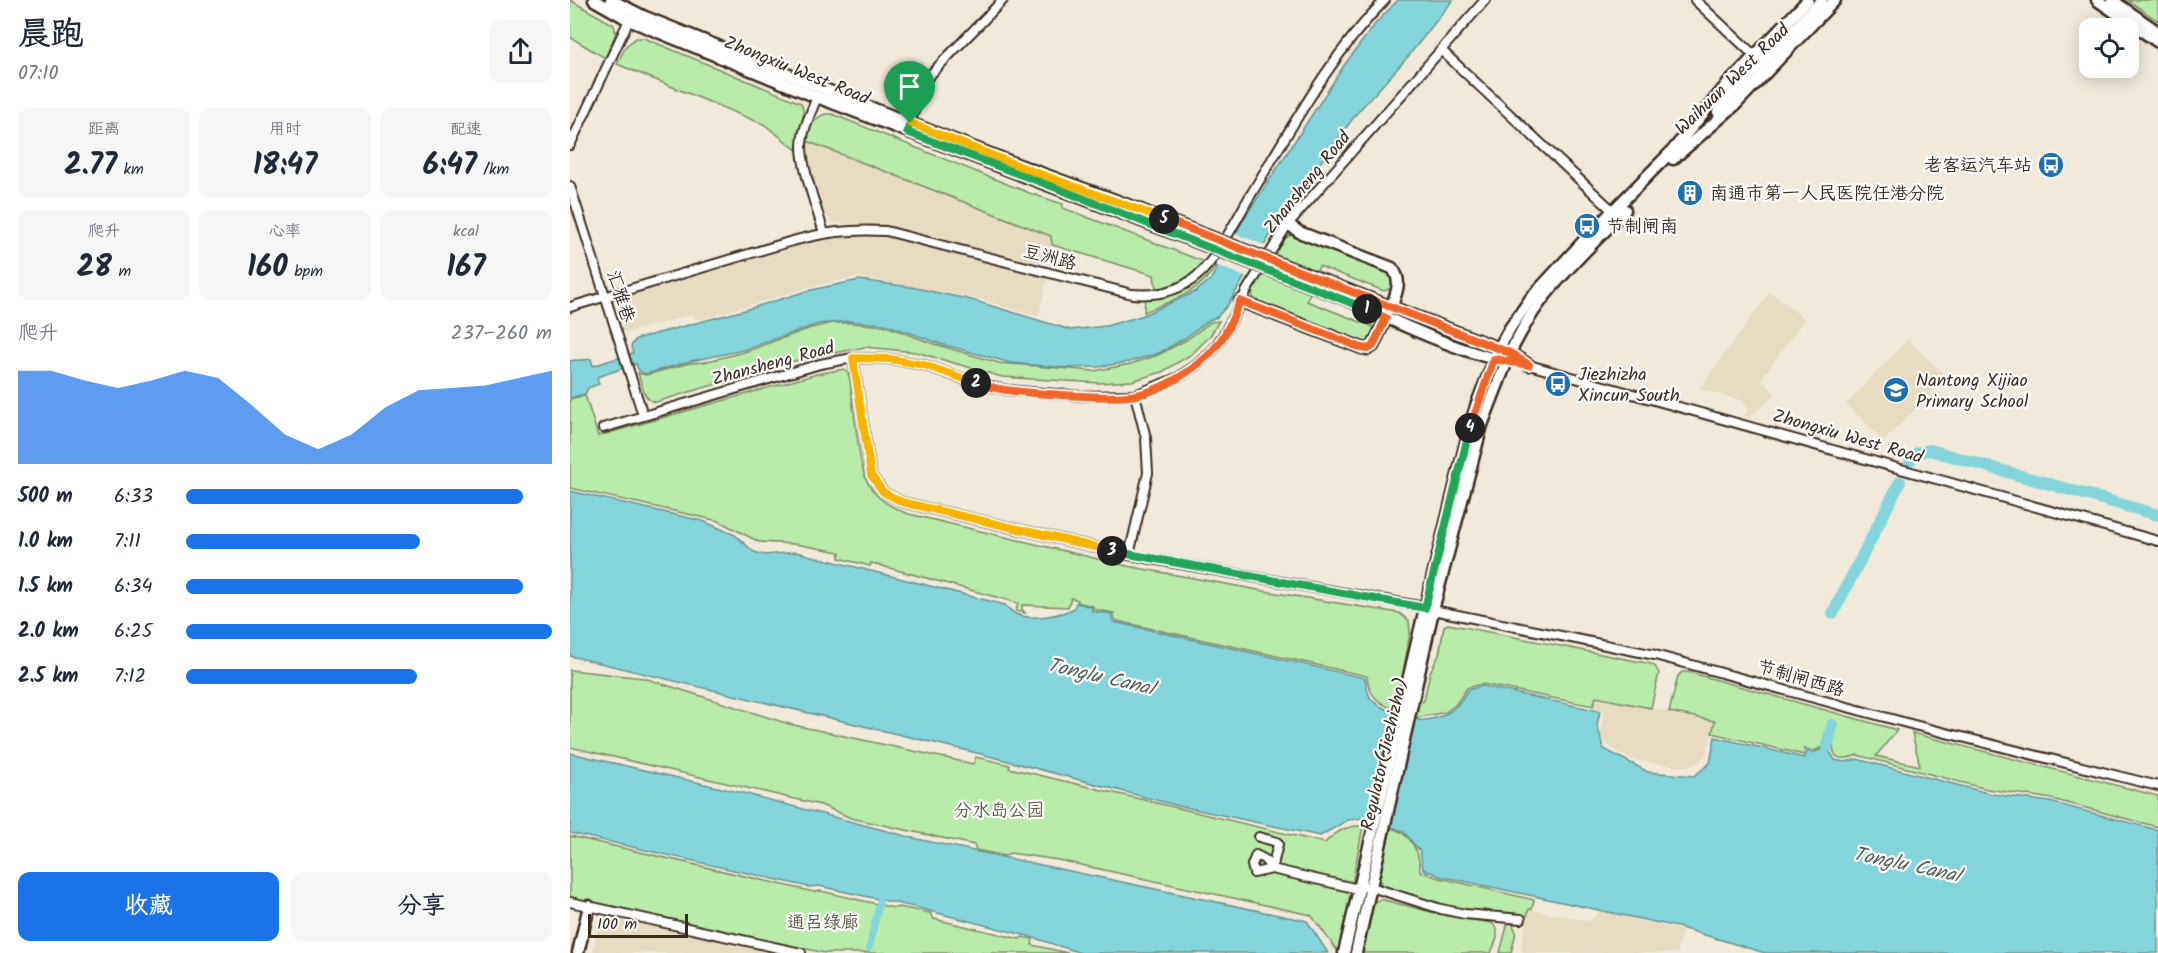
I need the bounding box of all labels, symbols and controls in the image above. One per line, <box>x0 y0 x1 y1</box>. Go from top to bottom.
text: 晨跑 <box>18 9 84 62</box>
street label: Waihuan West Road <box>1669 17 1798 143</box>
map controls <box>2079 18 2139 78</box>
button: locate <box>2079 18 2139 78</box>
button: share <box>489 20 552 83</box>
street label: Zhongxiu West Road <box>719 29 875 114</box>
text: 07:10 <box>18 58 58 90</box>
pin <box>884 61 935 123</box>
icon: arrive <box>893 70 926 103</box>
text: 距离 <box>88 117 120 142</box>
text: 用时 <box>269 117 301 142</box>
text: 配速 <box>450 117 482 142</box>
street label: Zhansheng Road <box>1257 124 1360 241</box>
text: 2.77 <box>64 142 117 190</box>
text: 18:47 <box>253 142 317 190</box>
text: 6:47 <box>423 142 477 190</box>
bus stop icon: 老客运汽车站 <box>2036 150 2066 180</box>
place label: 老客运汽车站 <box>1924 152 2032 181</box>
text: km <box>117 157 144 182</box>
text: /km <box>477 157 509 182</box>
building icon: 南通市第一人民医院任港分院 <box>1675 178 1705 208</box>
place label: 南通市第一人民医院任港分院 <box>1710 180 1944 209</box>
pin: 5 <box>1149 204 1179 234</box>
text: 5 <box>1160 206 1168 231</box>
bus stop icon: 节制闸南 <box>1572 211 1602 241</box>
place label: 节制闸南 <box>1606 213 1678 242</box>
text: 爬升 <box>88 219 120 244</box>
text: 心率 <box>269 219 301 244</box>
text: kcal <box>453 219 479 244</box>
street label: 豆洲路 <box>1020 237 1079 279</box>
text: 28 <box>77 244 112 292</box>
text: 160 <box>247 244 288 292</box>
text: 167 <box>446 244 486 292</box>
text: m <box>112 259 131 284</box>
text: bpm <box>288 259 323 284</box>
street label: 汇雅巷 <box>597 266 642 327</box>
pin: 1 <box>1352 294 1382 324</box>
text: 1 <box>1365 296 1369 321</box>
text: 爬升 <box>18 318 58 350</box>
text: 237–260 m <box>451 318 552 350</box>
street label: Zhansheng Road <box>709 334 839 395</box>
place label: Jiezhizha Xincun South <box>1578 361 1680 411</box>
place label: Nantong Xijiao Primary School <box>1916 367 2029 417</box>
pin: 2 <box>961 368 991 398</box>
bus stop icon: Jiezhizha Xincun South <box>1543 369 1573 399</box>
text: 2 <box>971 370 981 395</box>
school or university icon: Nantong Xijiao Primary School <box>1881 375 1911 405</box>
street label: Zhongxiu West Road <box>1769 402 1927 473</box>
pin: 4 <box>1455 413 1485 443</box>
text: 4 <box>1466 415 1474 440</box>
text: 500 m <box>18 481 73 513</box>
text: 6:33 <box>114 481 153 513</box>
text: 1.0 km <box>18 526 73 558</box>
text: 7:11 <box>114 526 141 558</box>
pin: 3 <box>1097 536 1127 566</box>
text: 3 <box>1108 538 1116 563</box>
text: 1.5 km <box>18 571 73 603</box>
text: 6:34 <box>114 571 152 603</box>
text: 2.0 km <box>18 616 79 648</box>
text: 6:25 <box>114 616 152 648</box>
water label: Tonglu Canal <box>1044 650 1161 707</box>
street label: 节制闸西路 <box>1753 653 1848 706</box>
text: 2.5 km <box>18 661 78 693</box>
text: 7:12 <box>114 661 146 693</box>
street label: Regulator(Jiezhizha) <box>1354 675 1417 834</box>
park label: 分水岛公园 <box>954 797 1044 826</box>
water label: Tonglu Canal <box>1850 839 1967 894</box>
button: 收藏 <box>18 872 279 941</box>
button: 分享 <box>291 872 552 941</box>
park label: 通吕绿廊 <box>787 909 859 938</box>
scale bar <box>588 911 688 938</box>
text: 100 m <box>597 912 637 937</box>

